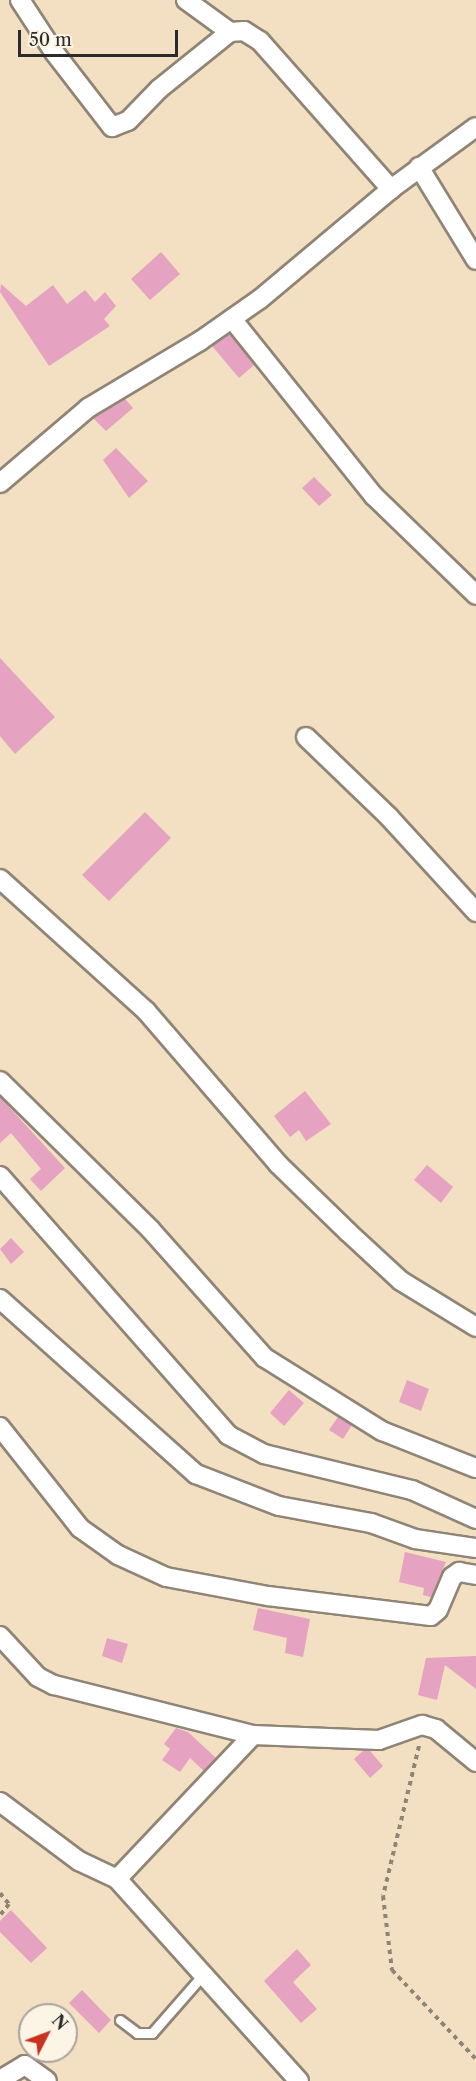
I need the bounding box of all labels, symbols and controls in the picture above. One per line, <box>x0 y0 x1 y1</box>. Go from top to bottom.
scale bar <box>21 18 182 56</box>
text: 50 m <box>29 29 72 51</box>
north arrow <box>18 2003 78 2063</box>
text: N <box>48 2010 72 2034</box>

